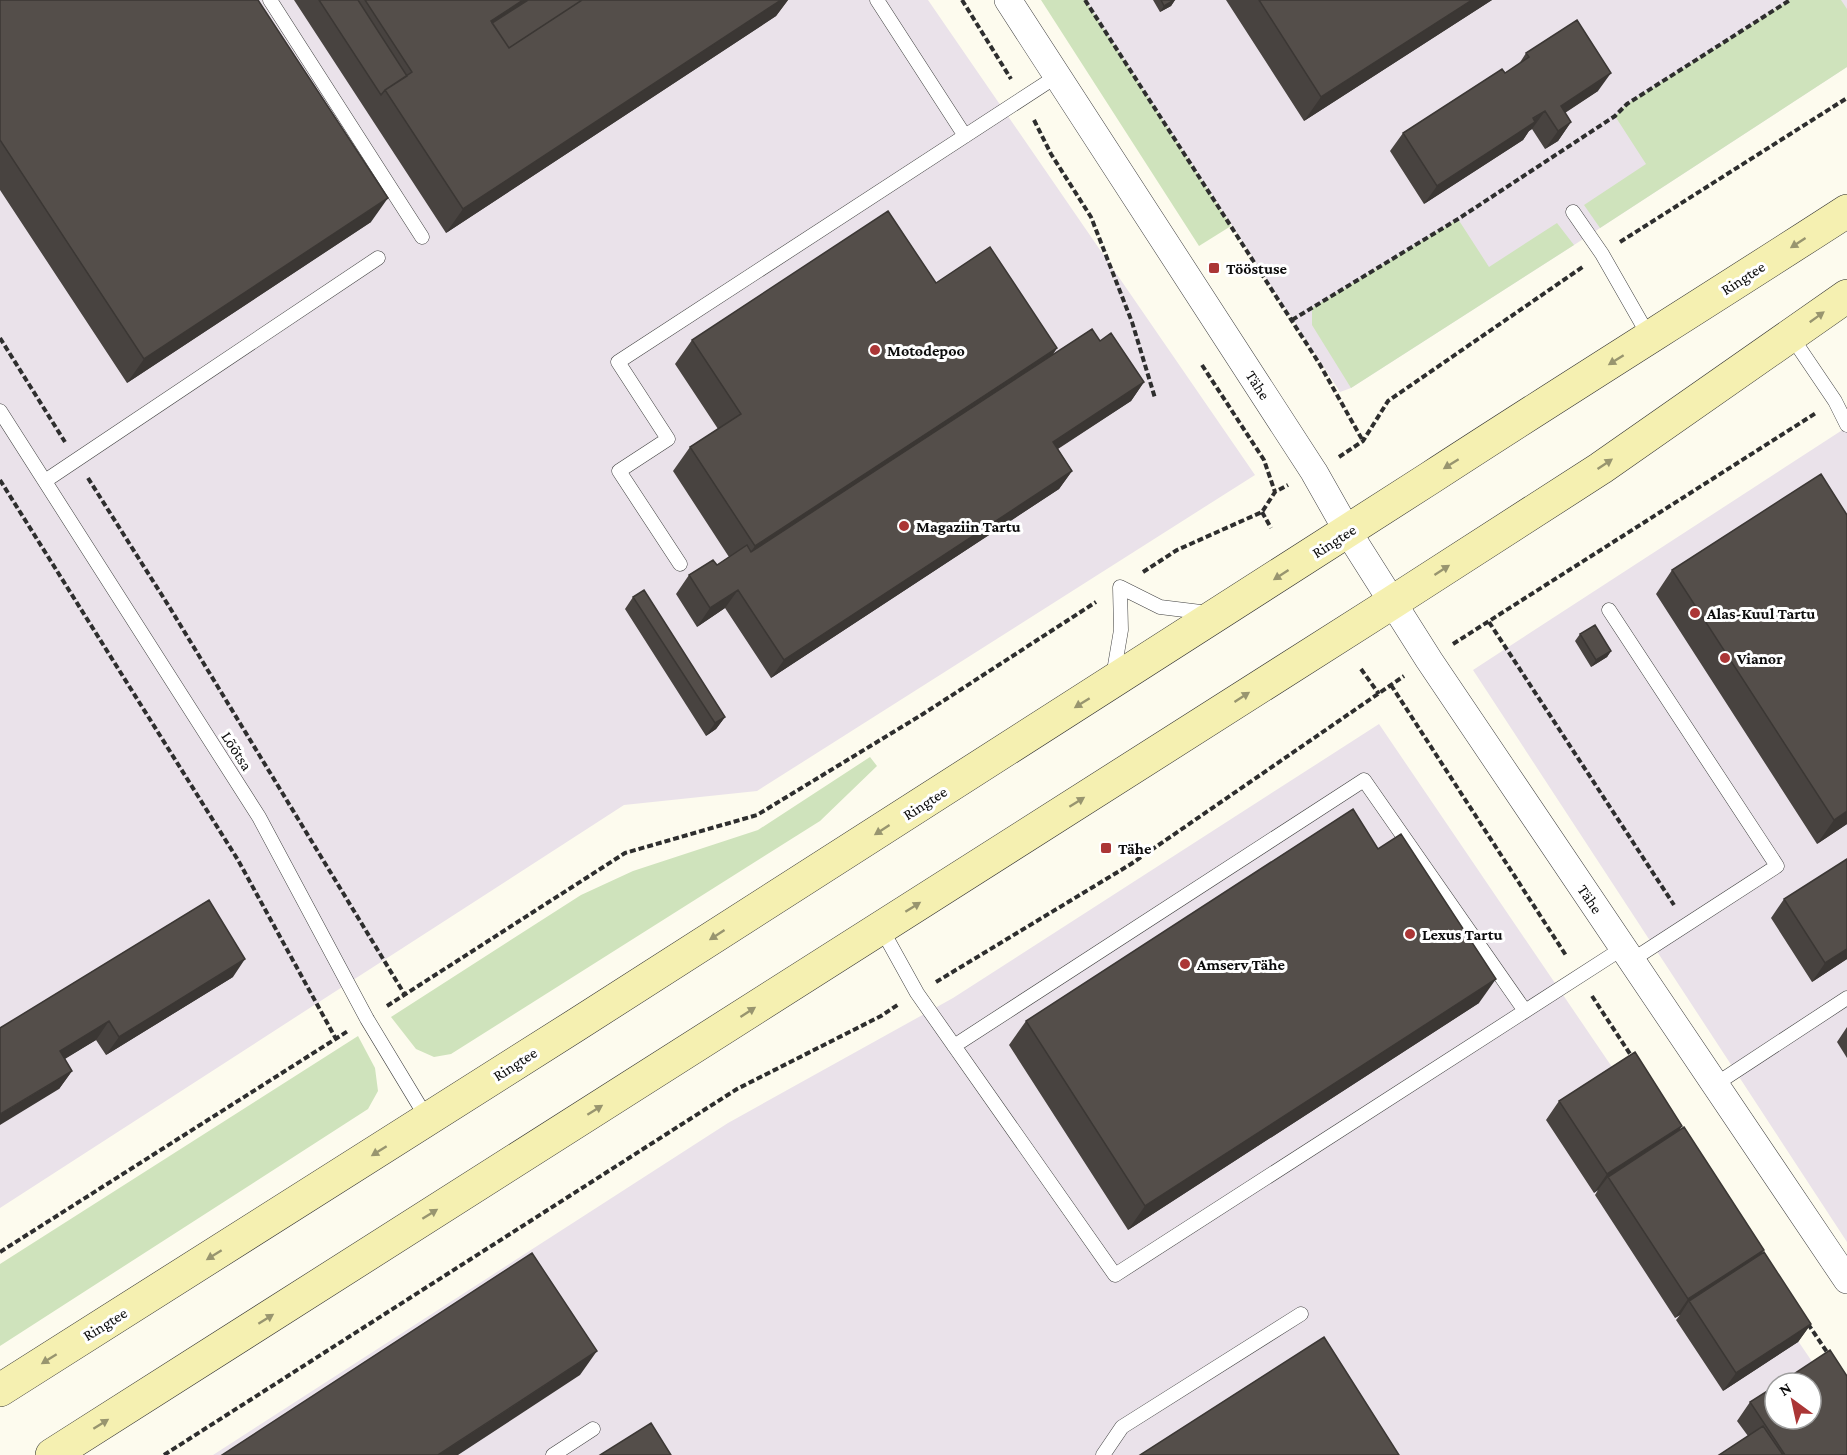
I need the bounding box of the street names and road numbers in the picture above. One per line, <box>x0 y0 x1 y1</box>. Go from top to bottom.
street label: Ringtee <box>1718 258 1769 299</box>
street label: Tähe <box>1242 367 1274 403</box>
street label: Ringtee <box>1309 521 1360 562</box>
street label: Lõõtsa <box>218 728 256 774</box>
street label: Ringtee <box>900 783 951 824</box>
street label: Tähe <box>1574 881 1606 917</box>
street label: Ringtee <box>490 1044 541 1085</box>
street label: Ringtee <box>80 1304 131 1345</box>

